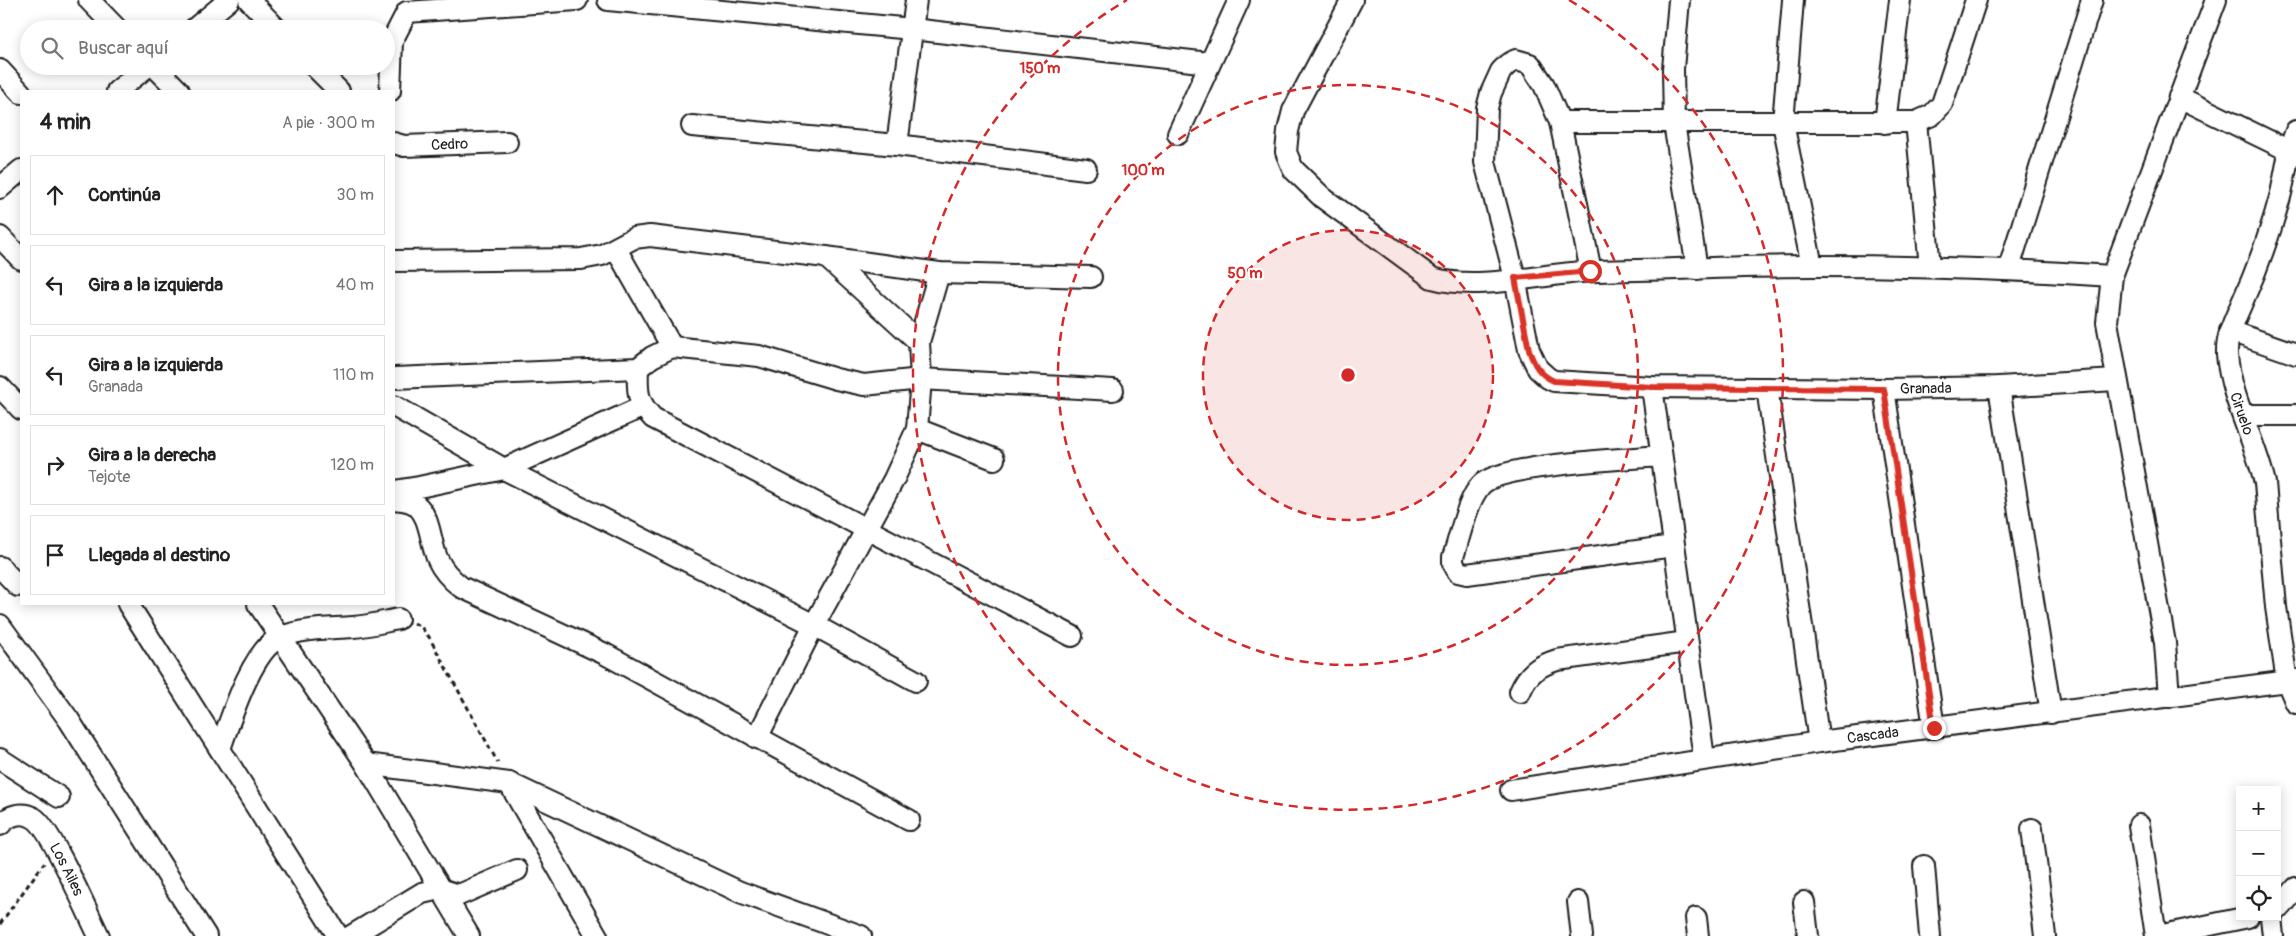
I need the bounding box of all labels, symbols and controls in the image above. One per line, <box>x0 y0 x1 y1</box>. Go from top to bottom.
search box <box>20 20 395 75</box>
icon: search <box>38 34 66 62</box>
text: Buscar aquí <box>78 36 169 60</box>
text: 150 m <box>1020 59 1060 78</box>
text: 4 min <box>40 109 91 136</box>
text: A pie · 300 m <box>282 113 375 133</box>
street label: Cedro <box>431 135 468 155</box>
text: 100 m <box>1122 161 1164 180</box>
icon: ahead <box>41 181 69 209</box>
text: Continúa <box>88 183 161 207</box>
text: 30 m <box>336 185 374 205</box>
route start <box>1579 260 1602 283</box>
text: 50 m <box>1228 264 1262 283</box>
icon: left <box>41 271 69 299</box>
text: Gira a la izquierda <box>88 273 223 297</box>
text: 40 m <box>336 275 374 295</box>
text: Gira a la izquierda <box>88 353 223 377</box>
icon: left <box>41 361 69 389</box>
text: 110 m <box>333 365 374 385</box>
centre of rings <box>1339 366 1357 384</box>
text: Granada <box>88 377 143 397</box>
street label: Granada <box>1900 379 1952 399</box>
street label: Ciruelo <box>2225 390 2258 438</box>
text: Gira a la derecha <box>88 443 216 467</box>
icon: right <box>41 451 69 479</box>
text: 120 m <box>330 455 374 475</box>
text: Tejote <box>88 467 130 487</box>
icon: arrive <box>41 541 69 569</box>
text: Llegada al destino <box>88 543 230 567</box>
route end <box>1923 717 1946 740</box>
street label: Cascada <box>1846 723 1900 748</box>
map controls <box>2236 786 2281 921</box>
button: + <box>2236 786 2281 831</box>
button: − <box>2236 831 2281 876</box>
street label: Los Ailes <box>45 840 88 899</box>
button: locate <box>2236 876 2281 921</box>

